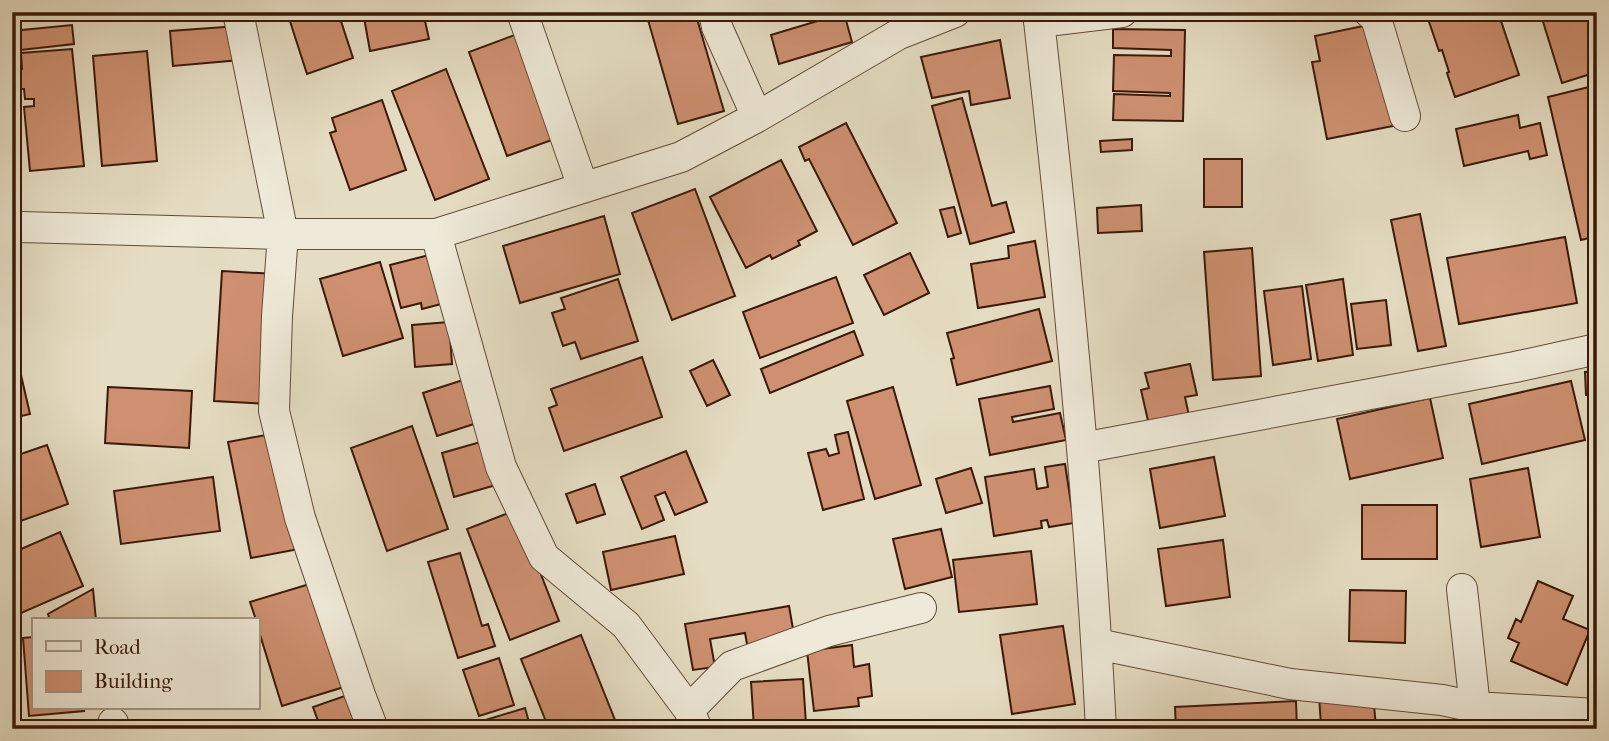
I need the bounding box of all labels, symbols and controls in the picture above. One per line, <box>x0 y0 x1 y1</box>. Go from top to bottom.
legend <box>32 618 259 710</box>
text: Road <box>94 635 141 659</box>
text: Building <box>94 669 173 693</box>

